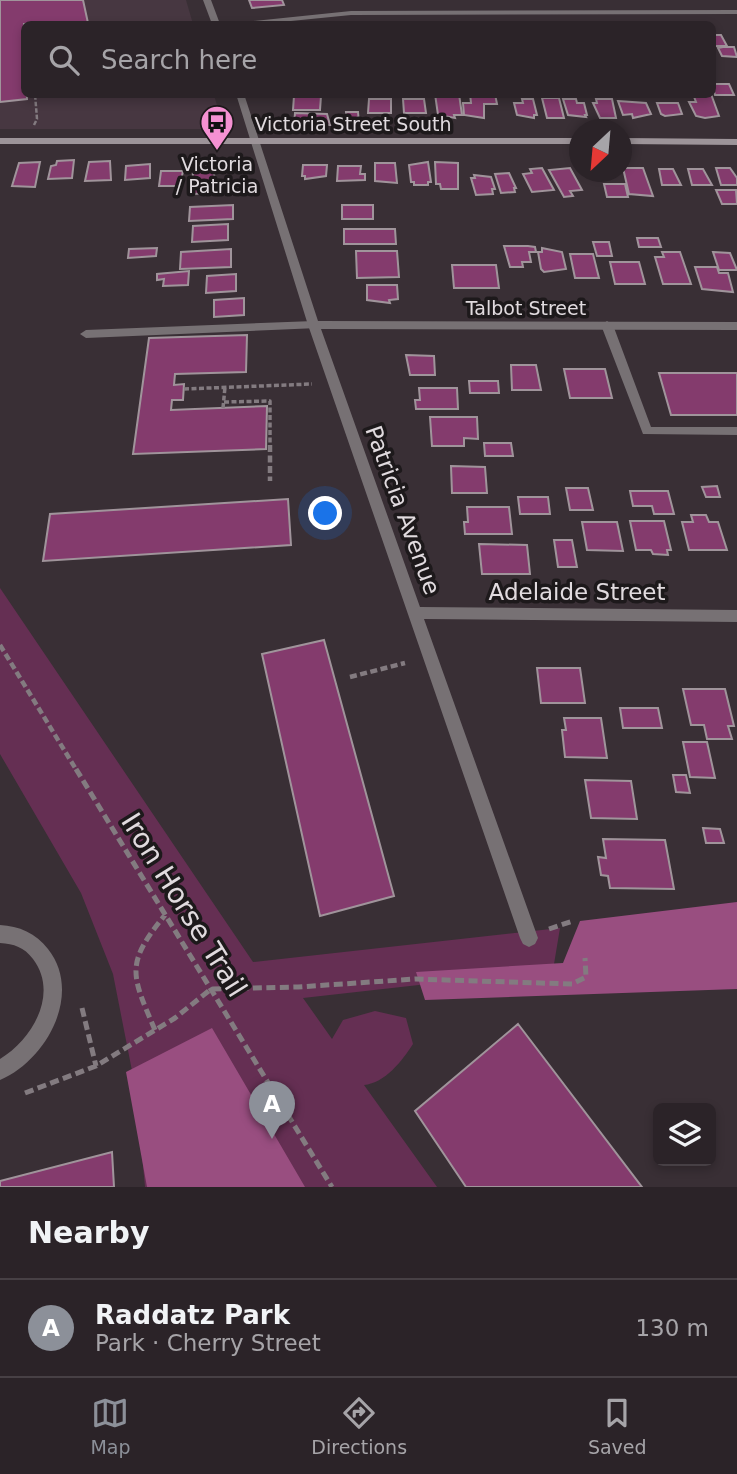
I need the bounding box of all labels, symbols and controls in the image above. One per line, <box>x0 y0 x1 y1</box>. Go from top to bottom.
search box <box>21 21 716 98</box>
icon: search <box>45 41 83 79</box>
text: Search here <box>101 45 257 75</box>
bus stop icon: Victoria / Patricia <box>198 103 236 152</box>
street label: Victoria Street South <box>254 113 452 135</box>
north arrow <box>569 119 632 182</box>
place label: Victoria / Patricia <box>176 153 258 197</box>
street label: Talbot Street <box>465 297 586 319</box>
street label: Patricia Avenue <box>360 422 446 598</box>
your location <box>308 496 342 530</box>
street label: Adelaide Street <box>489 579 665 605</box>
street label: Iron Horse Trail <box>114 807 254 1003</box>
pin: A <box>249 1081 295 1139</box>
map controls <box>653 1103 716 1166</box>
button: layers <box>653 1103 716 1166</box>
text: Nearby <box>28 1215 150 1250</box>
text: Raddatz Park <box>95 1300 290 1330</box>
text: A <box>42 1315 60 1341</box>
text: 130 m <box>635 1315 709 1341</box>
text: Park · Cherry Street <box>95 1330 321 1356</box>
tab: Map <box>90 1394 131 1458</box>
tab: Directions <box>311 1394 407 1458</box>
tab: Saved <box>588 1394 647 1458</box>

